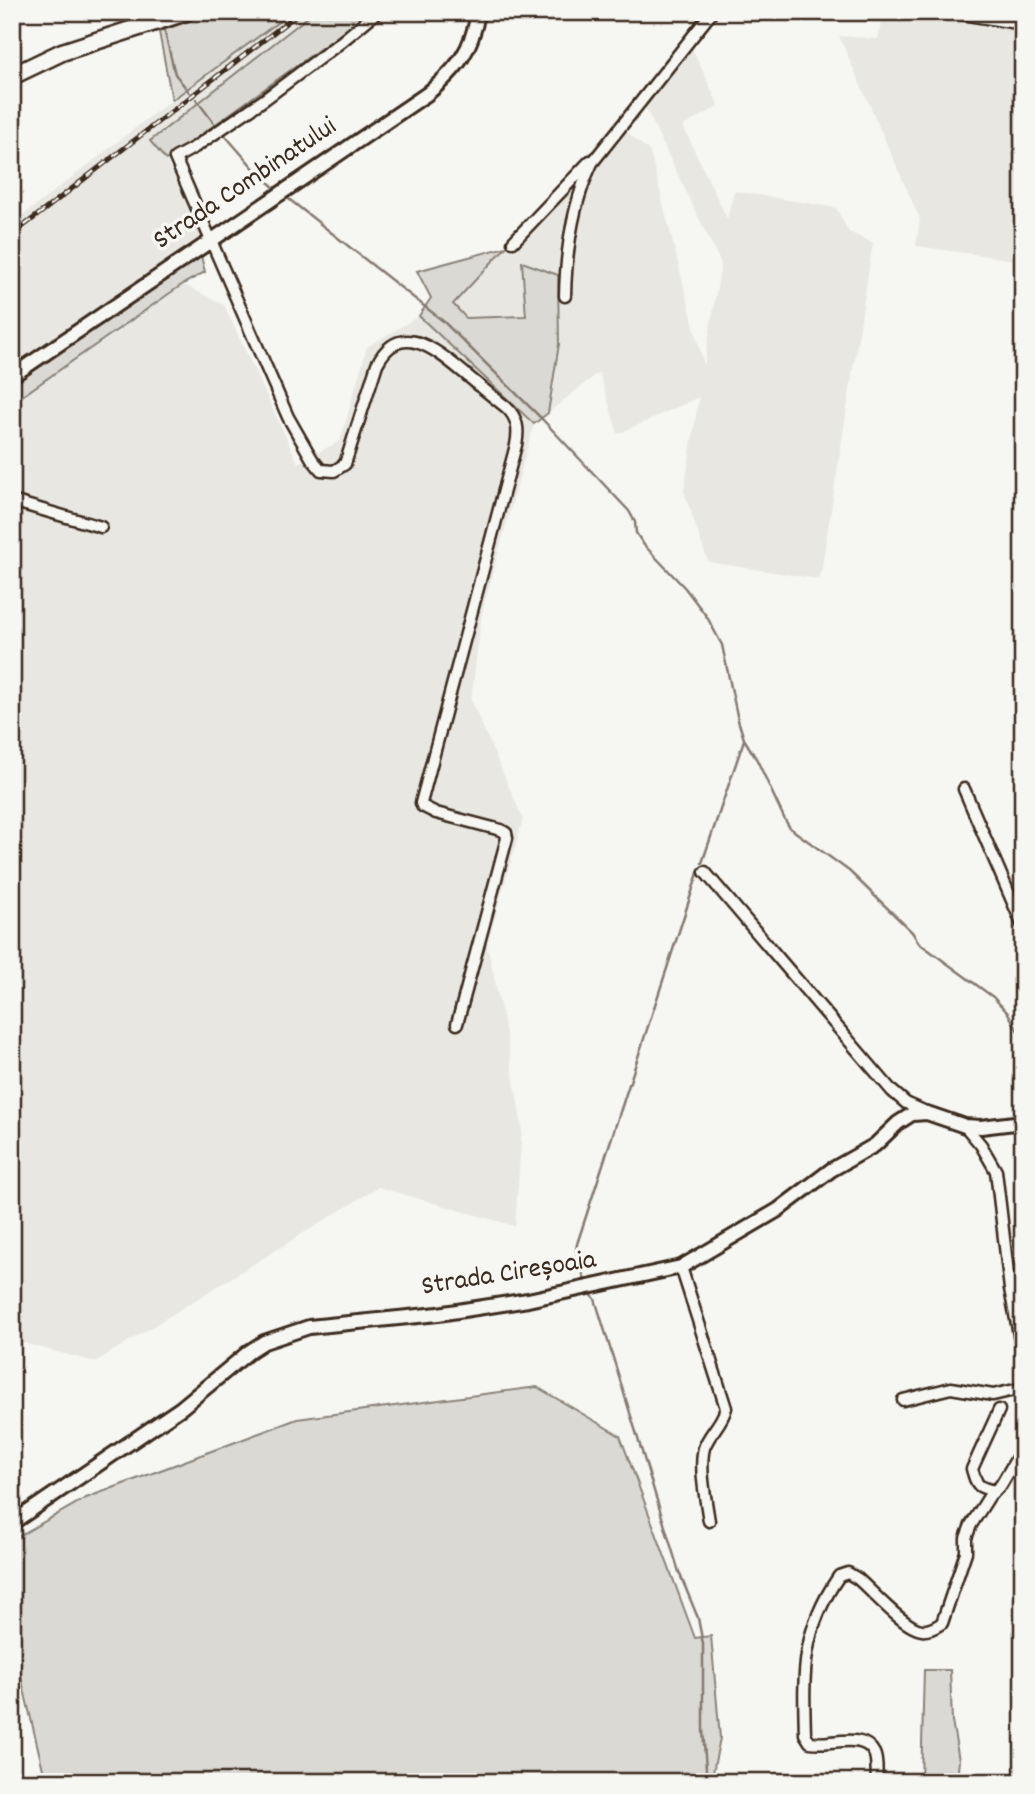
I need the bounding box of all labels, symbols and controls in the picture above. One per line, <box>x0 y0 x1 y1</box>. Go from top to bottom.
street label: Strada Combinatului <box>146 109 346 261</box>
street label: Strada Cireșoaia <box>419 1241 600 1309</box>

